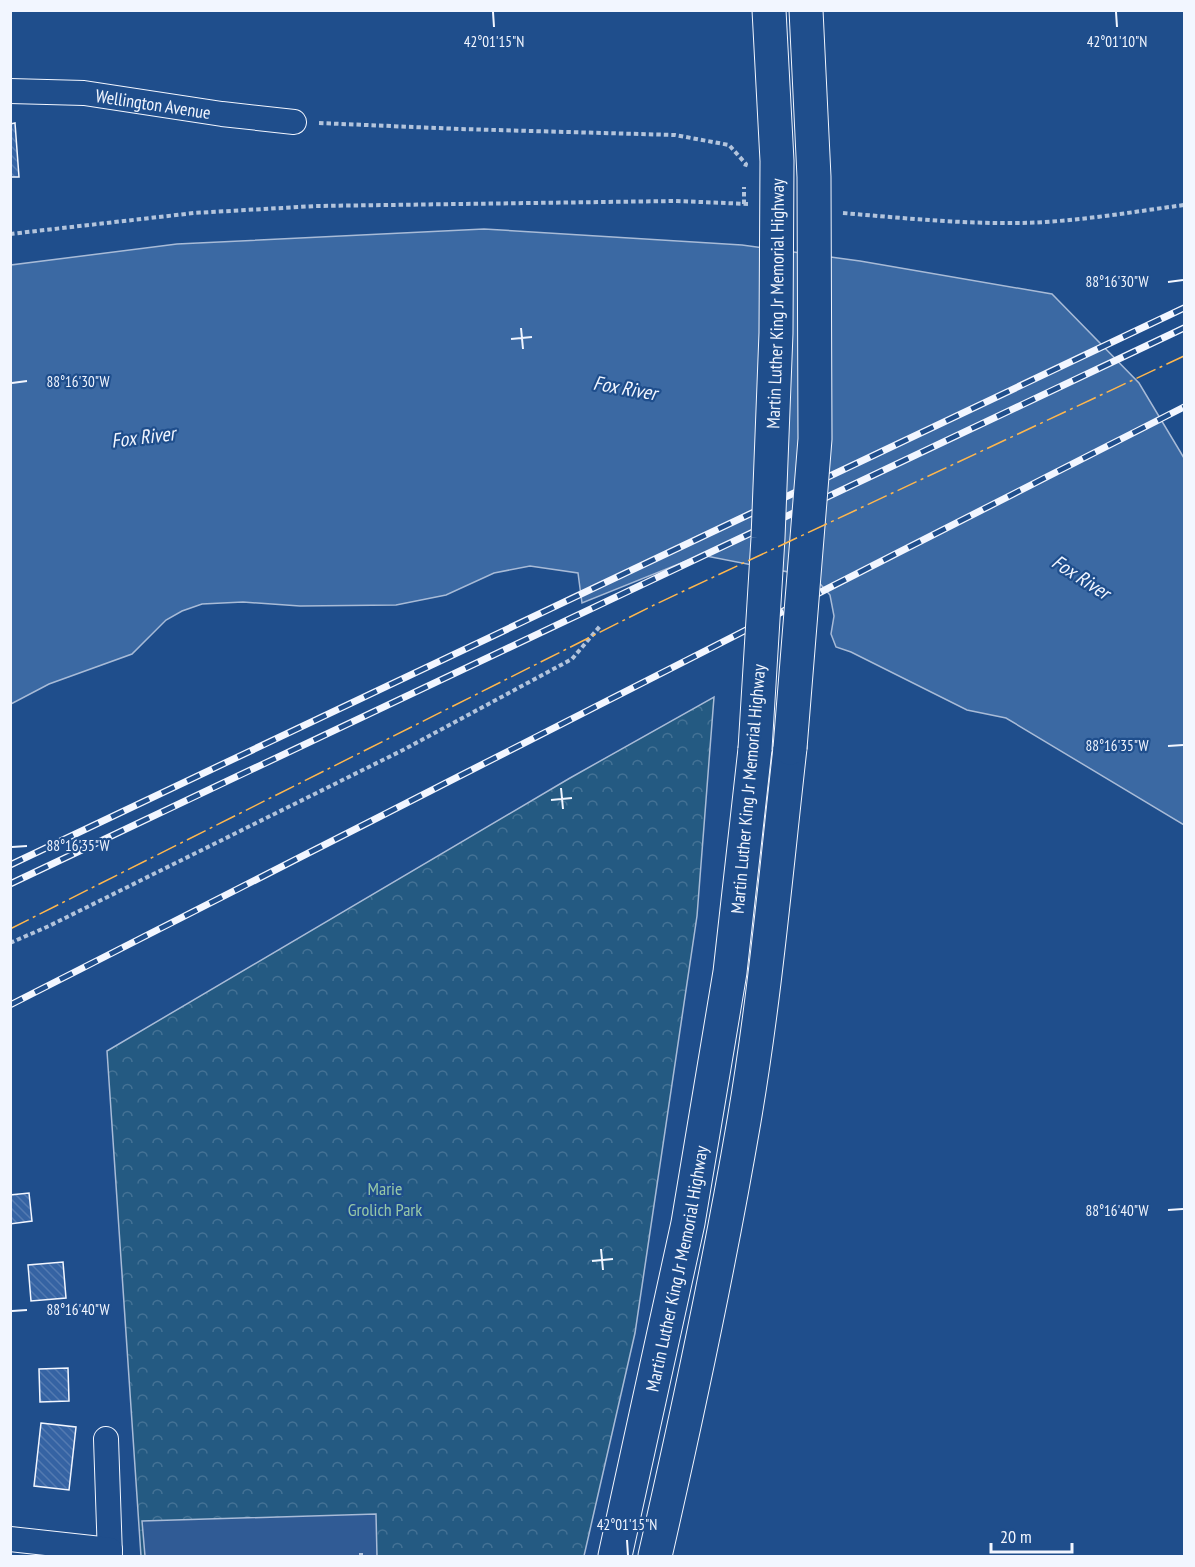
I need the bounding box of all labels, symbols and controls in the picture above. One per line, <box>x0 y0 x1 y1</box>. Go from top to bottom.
text: 42°01'15"N <box>464 32 524 51</box>
text: 42°01'10"N <box>1087 32 1147 51</box>
street label: Wellington Avenue <box>94 83 212 124</box>
street label: Martin Luther King Jr Memorial Highway <box>761 178 788 429</box>
text: 88°16'30"W <box>1085 272 1149 291</box>
water label: Fox River <box>591 370 661 407</box>
text: 88°16'30"W <box>46 372 110 391</box>
water label: Fox River <box>110 420 179 454</box>
water label: Fox River <box>1047 549 1117 607</box>
street label: Martin Luther King Jr Memorial Highway <box>726 663 770 915</box>
text: 88°16'35"W <box>1085 736 1149 755</box>
text: 88°16'35"W <box>46 836 110 855</box>
street label: Martin Luther King Jr Memorial Highway <box>640 1144 712 1394</box>
park label: Marie Grolich Park <box>348 1177 422 1221</box>
text: 88°16'40"W <box>1085 1201 1149 1220</box>
text: 88°16'40"W <box>46 1300 110 1319</box>
text: 42°01'15"N <box>597 1515 657 1534</box>
scale bar <box>991 1516 1072 1554</box>
text: 20 m <box>1000 1525 1032 1548</box>

